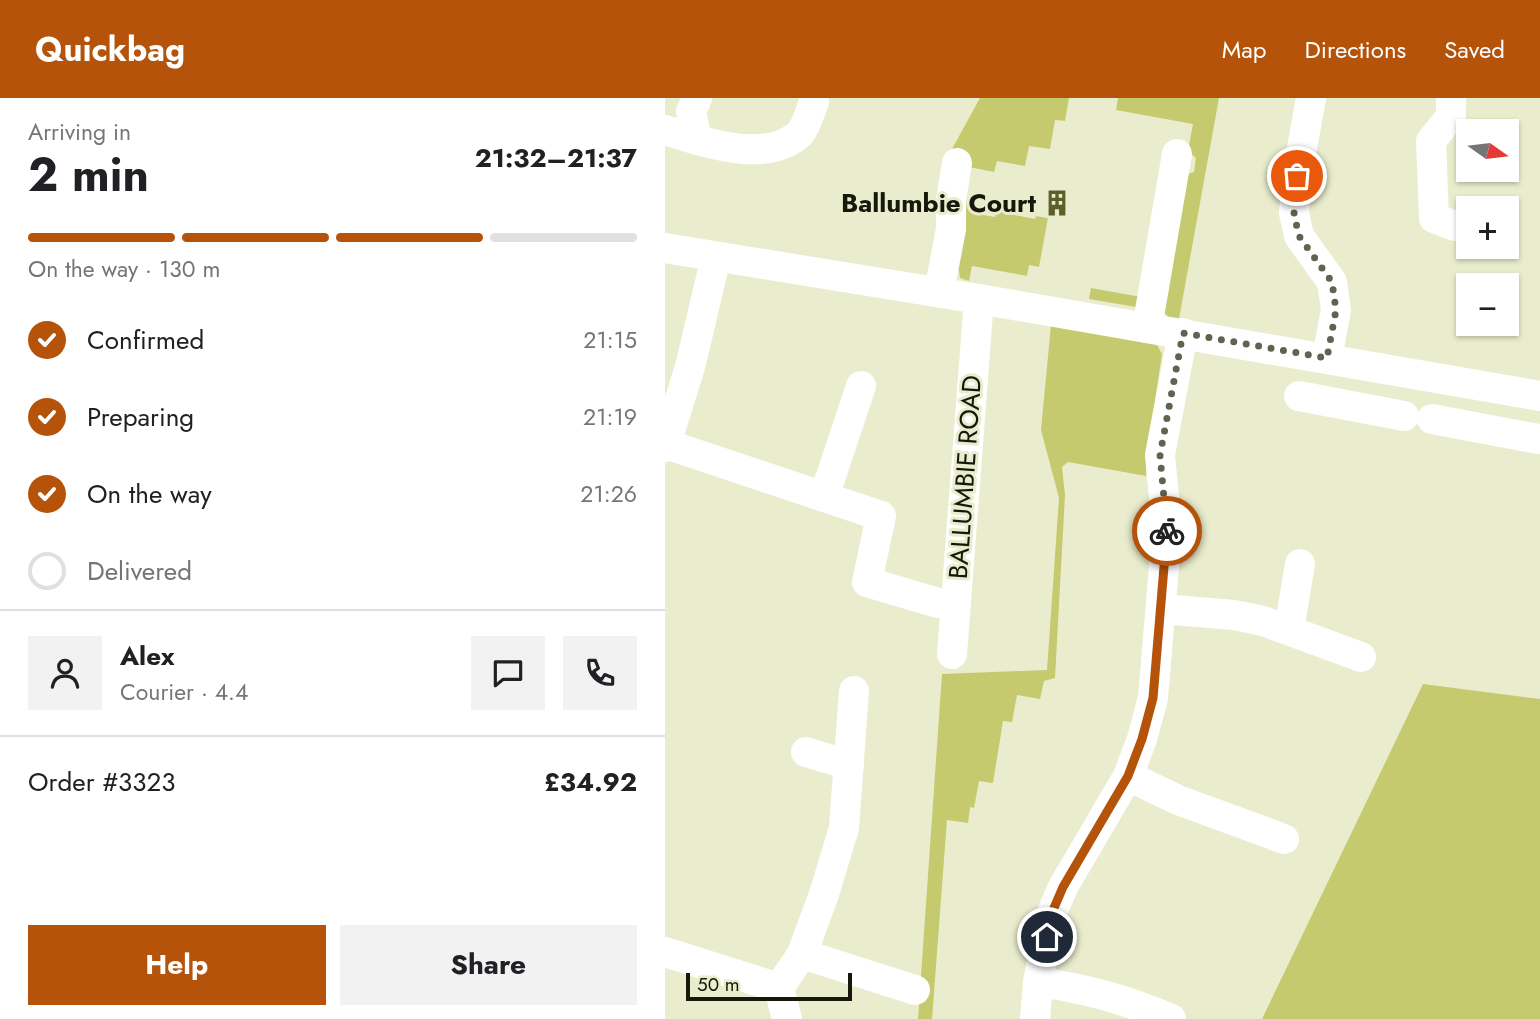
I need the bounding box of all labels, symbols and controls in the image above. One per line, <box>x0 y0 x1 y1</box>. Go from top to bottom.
text: Quickbag <box>35 26 185 73</box>
text: Map <box>1222 32 1267 67</box>
text: Directions <box>1305 32 1406 67</box>
text: Saved <box>1444 32 1505 67</box>
text: Arriving in <box>28 115 131 149</box>
north arrow <box>1456 119 1519 182</box>
map controls <box>1456 119 1519 336</box>
text: 21:32–21:37 <box>475 139 637 177</box>
text: 2 min <box>28 142 149 208</box>
pin <box>1267 146 1327 206</box>
icon: bag <box>1278 157 1316 195</box>
place label: Ballumbie Court <box>841 184 1037 222</box>
building icon: Ballumbie Court <box>1042 188 1072 218</box>
button: + <box>1456 196 1519 259</box>
text: On the way · 130 m <box>28 252 220 286</box>
button: − <box>1456 273 1519 336</box>
icon: check <box>28 321 66 359</box>
text: Confirmed <box>87 321 204 359</box>
text: 21:15 <box>583 323 637 357</box>
street label: BALLUMBIE ROAD <box>939 374 991 580</box>
icon: check <box>28 398 66 436</box>
text: Preparing <box>87 398 194 436</box>
text: 21:19 <box>583 400 637 434</box>
icon: check <box>28 475 66 513</box>
text: On the way <box>87 475 212 513</box>
text: 21:26 <box>580 477 637 511</box>
courier <box>1132 496 1202 566</box>
icon: bike <box>1148 512 1186 550</box>
text: Delivered <box>87 552 192 590</box>
button: person <box>28 636 102 710</box>
button: chat <box>471 636 545 710</box>
button: phone <box>563 636 637 710</box>
text: Alex <box>120 637 174 675</box>
text: Courier · 4.4 <box>120 675 248 709</box>
text: Order #3323 <box>28 763 176 801</box>
text: £34.92 <box>544 763 637 801</box>
pin <box>1017 907 1077 967</box>
icon: home <box>1028 918 1066 956</box>
button: Help <box>28 925 326 1005</box>
button: Share <box>340 925 637 1005</box>
scale bar <box>686 970 852 1002</box>
text: 50 m <box>697 971 740 998</box>

